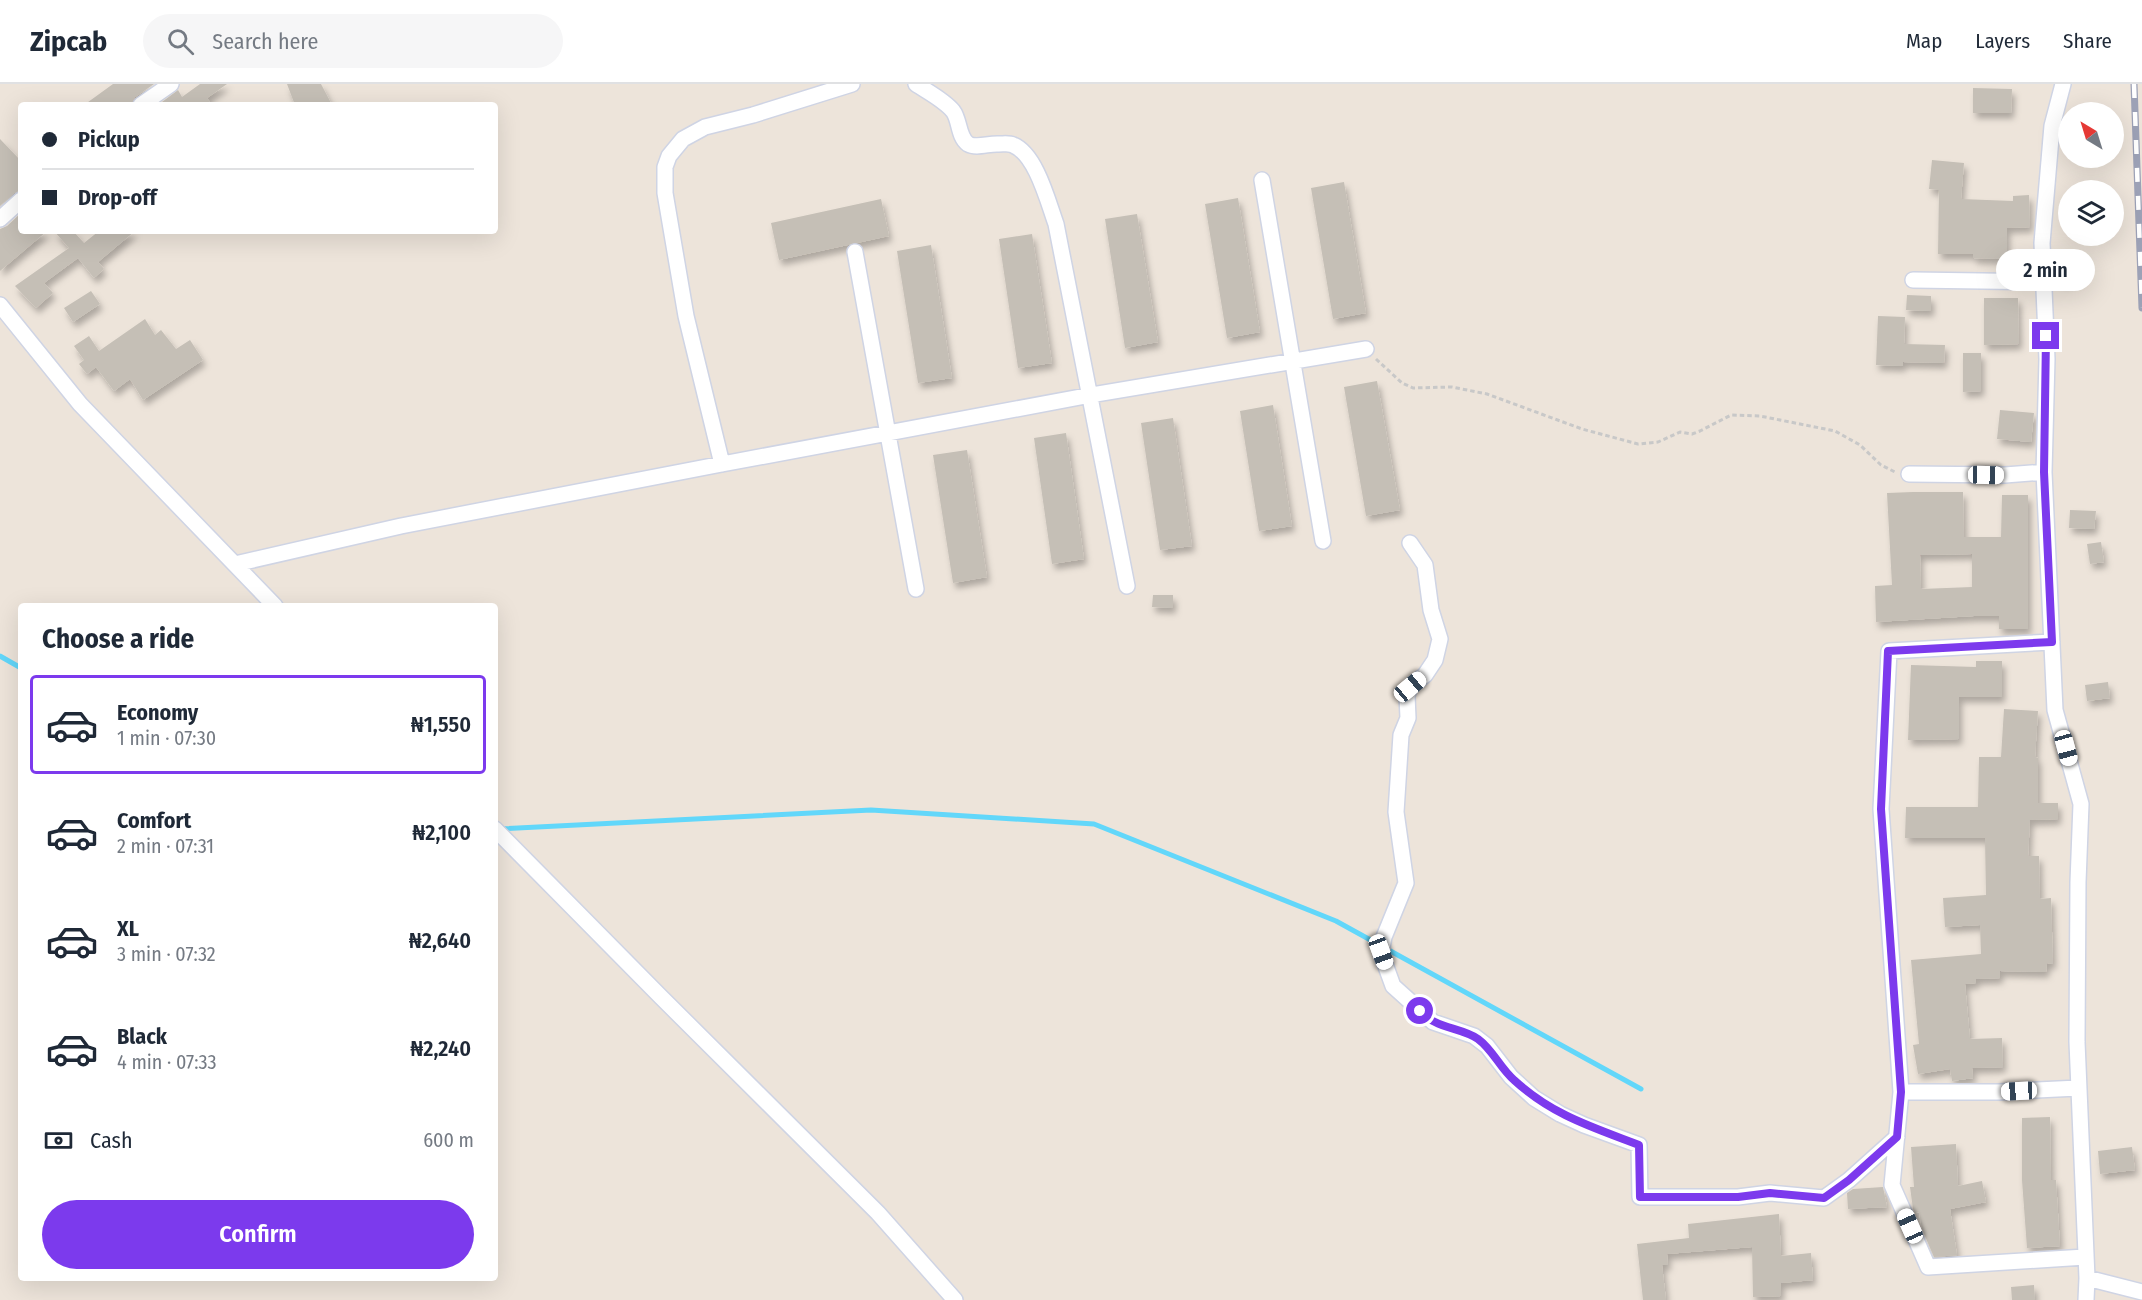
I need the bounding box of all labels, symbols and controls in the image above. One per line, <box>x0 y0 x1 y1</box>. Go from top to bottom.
search box <box>143 14 563 68</box>
text: Zipcab <box>30 25 107 58</box>
icon: search <box>164 25 197 58</box>
text: Search here <box>212 28 318 55</box>
text: Map <box>1906 28 1942 54</box>
text: Layers <box>1975 28 2030 54</box>
text: Share <box>2063 28 2112 54</box>
north arrow <box>2058 102 2124 168</box>
map controls <box>2058 102 2124 246</box>
text: Pickup <box>78 126 140 153</box>
button: layers <box>2058 180 2124 246</box>
text: Drop-off <box>78 184 157 211</box>
callout: 2 min <box>1996 249 2096 291</box>
text: 2 min <box>2023 258 2068 282</box>
route end <box>2032 322 2059 349</box>
car <box>1968 466 2004 484</box>
text: Choose a ride <box>42 623 194 655</box>
car <box>1390 669 1430 705</box>
icon: car <box>45 698 99 752</box>
text: Economy <box>117 699 198 726</box>
text: ₦1,550 <box>411 711 471 738</box>
text: 1 min · 07:30 <box>117 726 216 750</box>
car <box>2053 728 2079 768</box>
icon: car <box>45 806 99 860</box>
text: Comfort <box>117 807 191 834</box>
text: ₦2,100 <box>412 819 471 846</box>
text: 2 min · 07:31 <box>117 834 214 858</box>
icon: car <box>45 914 99 968</box>
text: XL <box>117 915 139 942</box>
text: ₦2,640 <box>409 927 471 954</box>
car <box>1366 932 1396 972</box>
text: 3 min · 07:32 <box>117 942 216 966</box>
route start <box>1406 997 1433 1024</box>
icon: car <box>45 1022 99 1076</box>
text: Black <box>117 1023 167 1050</box>
text: ₦2,240 <box>410 1035 471 1062</box>
text: 4 min · 07:33 <box>117 1050 217 1074</box>
car <box>2001 1081 2037 1101</box>
icon: cash <box>42 1124 75 1157</box>
text: Cash <box>90 1127 133 1154</box>
text: 600 m <box>423 1128 474 1152</box>
button: Confirm <box>42 1200 474 1269</box>
car <box>1894 1206 1926 1246</box>

